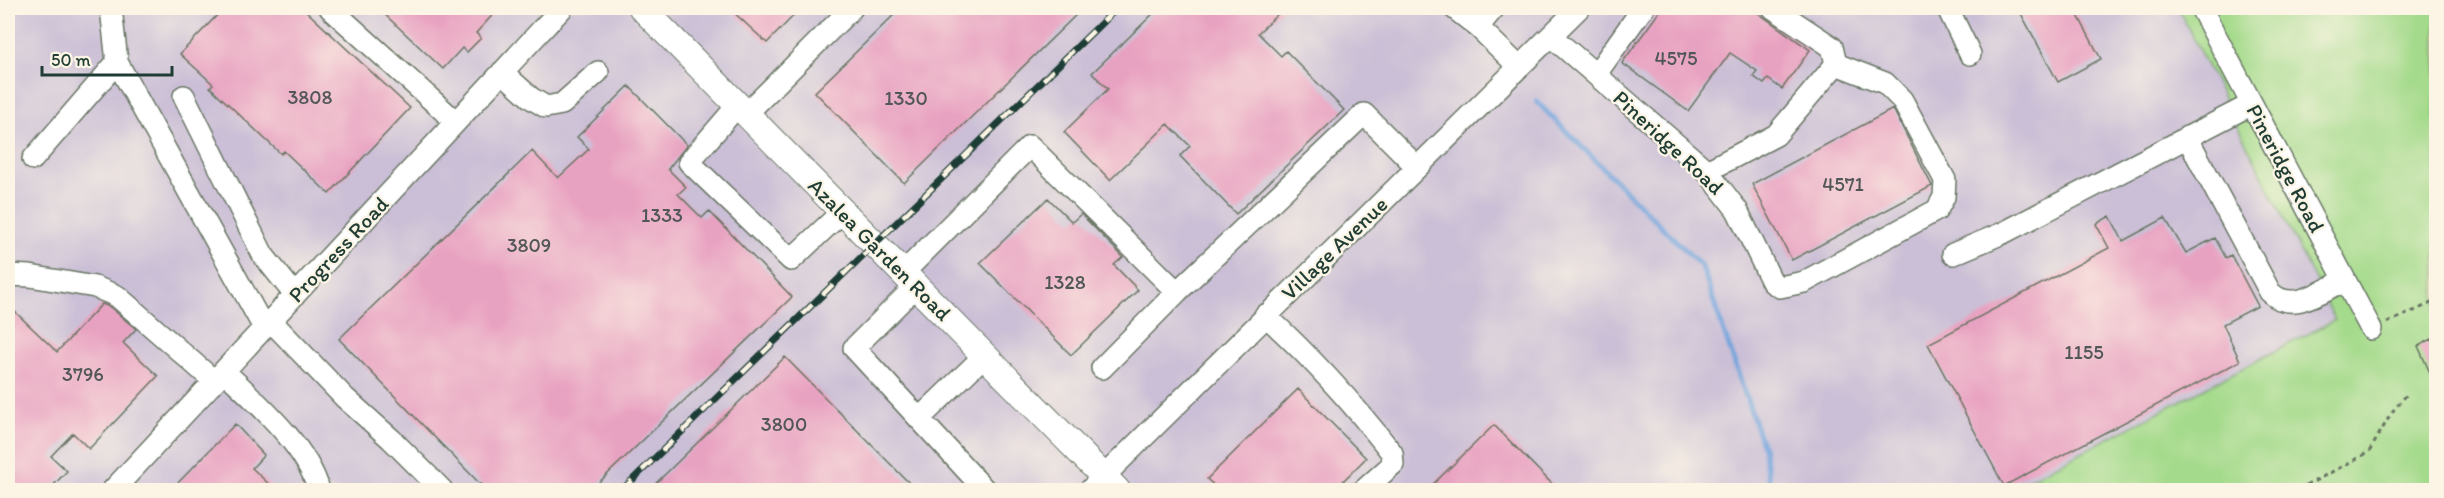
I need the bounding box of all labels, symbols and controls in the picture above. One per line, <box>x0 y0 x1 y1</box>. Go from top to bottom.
scale bar <box>42 39 172 77</box>
house number: 4575 <box>1655 46 1697 70</box>
text: 50 m <box>51 49 91 71</box>
street label: Pineridge Road <box>1608 84 1730 201</box>
house number: 3808 <box>287 85 333 109</box>
house number: 1330 <box>884 86 928 110</box>
street label: Pineridge Road <box>2240 100 2331 237</box>
street label: Azalea Garden Road <box>802 172 957 327</box>
house number: 4571 <box>1822 172 1864 196</box>
street label: Progress Road <box>282 191 394 308</box>
street label: Village Avenue <box>1276 191 1393 306</box>
house number: 1333 <box>641 203 683 227</box>
house number: 3809 <box>507 233 551 257</box>
house number: 1328 <box>1044 270 1086 294</box>
house number: 1155 <box>2064 340 2104 364</box>
house number: 3796 <box>62 362 104 386</box>
house number: 3800 <box>761 412 807 436</box>

